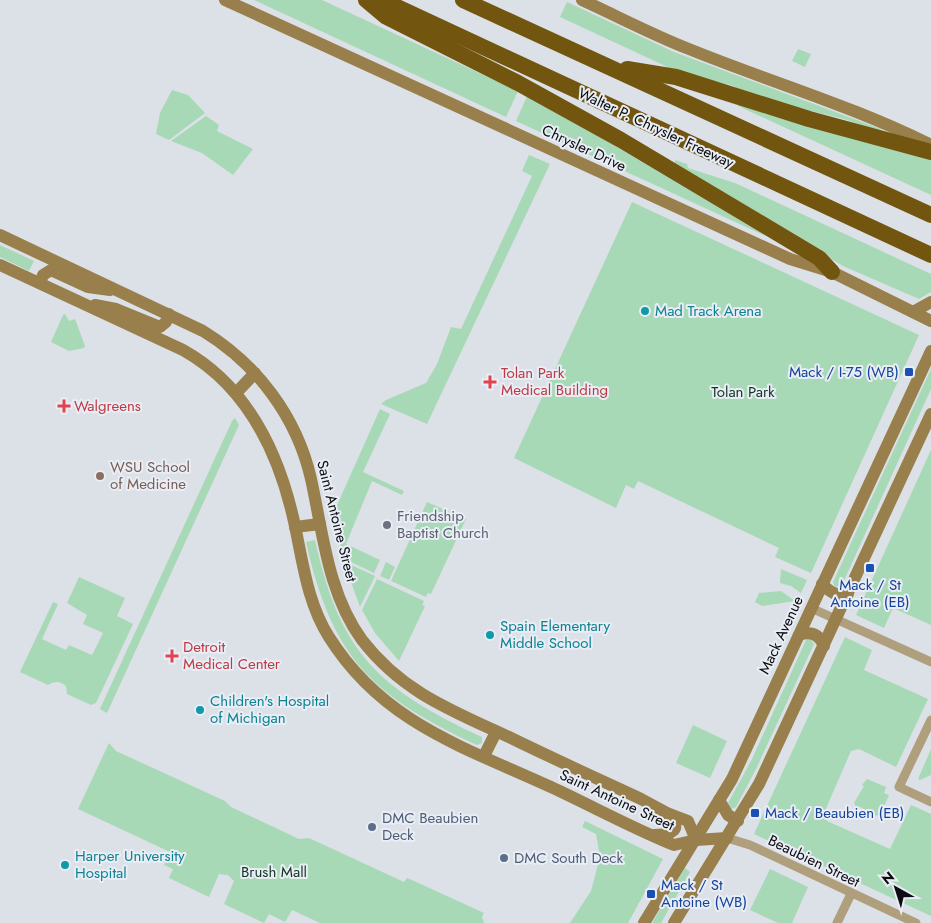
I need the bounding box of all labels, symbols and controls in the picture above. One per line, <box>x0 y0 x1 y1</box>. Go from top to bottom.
street label: Walter P. Chrysler Freeway <box>574 82 738 174</box>
street label: Chrysler Drive <box>538 119 630 177</box>
place label: Mad Track Arena <box>655 300 761 322</box>
marker: Mad Track Arena <box>639 305 651 317</box>
place label: Mack / I-75 (WB) <box>789 361 899 383</box>
place label: Tolan Park Medical Building <box>501 362 608 401</box>
marker: Mack / I-75 (WB) <box>903 366 915 378</box>
marker: Tolan Park Medical Building <box>483 375 497 389</box>
park label: Tolan Park <box>711 381 775 403</box>
place label: Walgreens <box>74 395 141 417</box>
marker: Walgreens <box>58 400 70 412</box>
place label: WSU School of Medicine <box>110 456 190 495</box>
street label: Saint Antoine Street <box>311 458 363 585</box>
marker: WSU School of Medicine <box>94 470 106 482</box>
place label: Friendship Baptist Church <box>397 505 489 544</box>
marker: Friendship Baptist Church <box>381 519 393 531</box>
marker: Mack / St Antoine (EB) <box>864 562 876 574</box>
place label: Mack / St Antoine (EB) <box>830 574 910 613</box>
street label: Mack Avenue <box>753 592 809 678</box>
place label: Spain Elementary Middle School <box>500 615 610 654</box>
marker: Spain Elementary Middle School <box>484 629 496 641</box>
place label: Detroit Medical Center <box>183 636 281 675</box>
marker: Detroit Medical Center <box>165 649 179 663</box>
place label: Children's Hospital of Michigan <box>210 690 329 729</box>
marker: Children's Hospital of Michigan <box>194 704 206 716</box>
street label: Saint Antoine Street <box>556 764 679 836</box>
place label: Mack / Beaubien (EB) <box>765 802 905 824</box>
place label: DMC Beaubien Deck <box>382 807 478 846</box>
marker: Mack / Beaubien (EB) <box>749 807 761 819</box>
marker: DMC Beaubien Deck <box>366 821 378 833</box>
street label: Beaubien Street <box>764 829 864 893</box>
place label: Harper University Hospital <box>75 845 185 884</box>
place label: DMC South Deck <box>514 847 623 869</box>
marker: DMC South Deck <box>498 852 510 864</box>
marker: Harper University Hospital <box>59 859 71 871</box>
park label: Brush Mall <box>241 861 307 883</box>
north arrow <box>871 863 921 913</box>
text: N <box>877 867 898 889</box>
place label: Mack / St Antoine (WB) <box>661 874 747 913</box>
marker: Mack / St Antoine (WB) <box>645 888 657 900</box>

